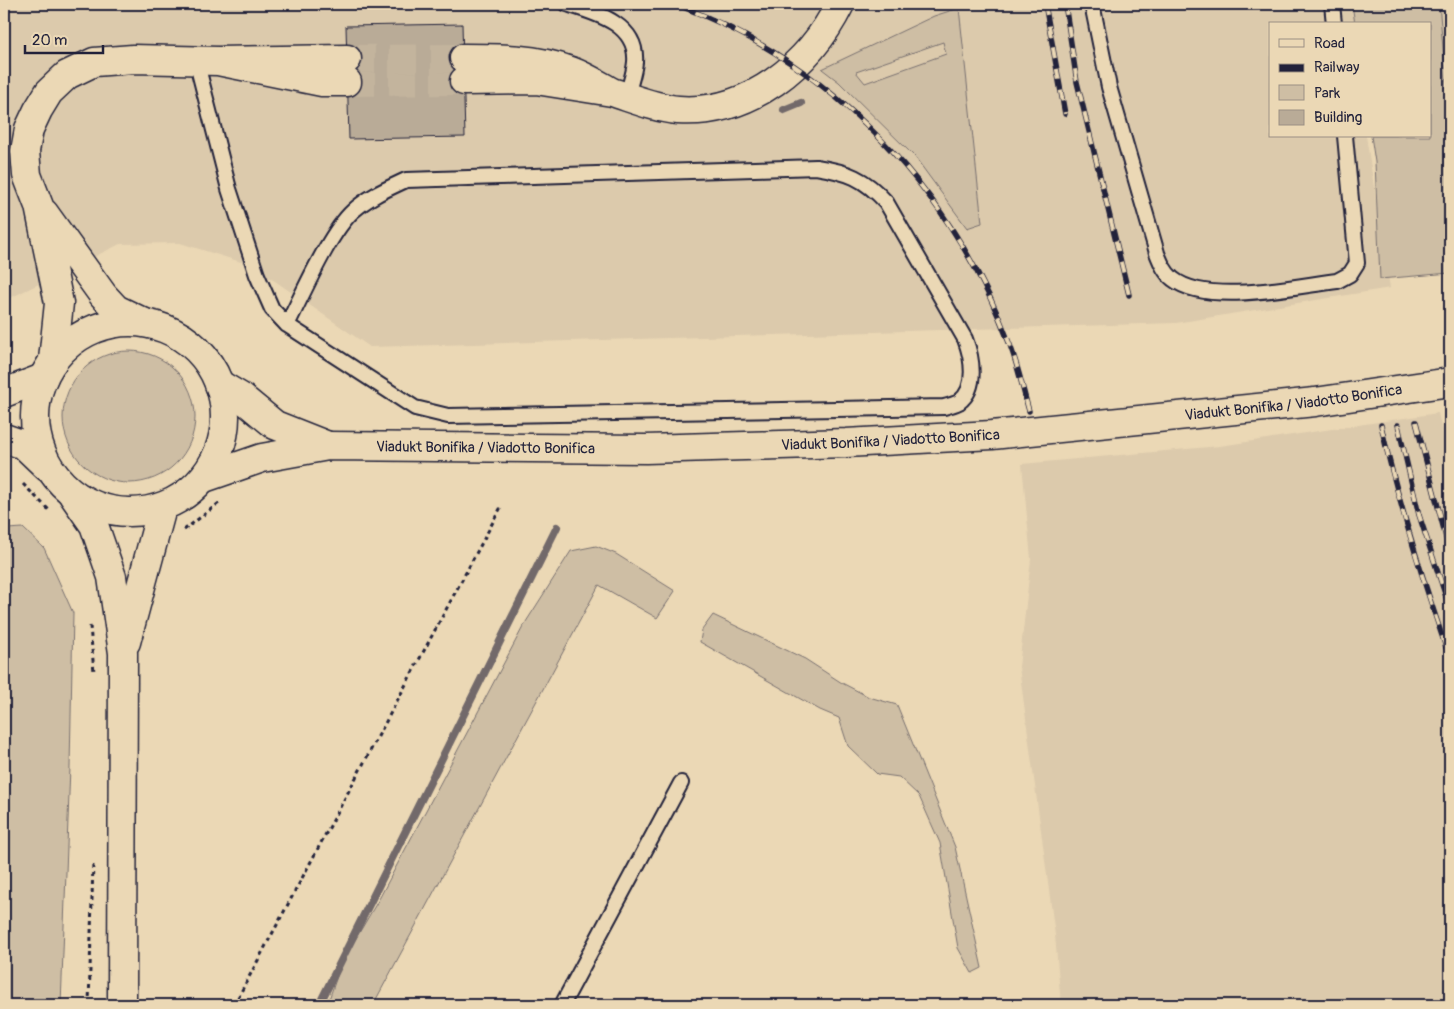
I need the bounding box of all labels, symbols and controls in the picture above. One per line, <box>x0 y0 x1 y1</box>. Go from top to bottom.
scale bar <box>25 22 102 54</box>
legend <box>1269 22 1432 138</box>
text: 20 m <box>32 31 67 50</box>
text: Road <box>1314 34 1345 53</box>
text: Railway <box>1314 58 1360 77</box>
text: Park <box>1314 84 1341 103</box>
text: Building <box>1314 108 1362 127</box>
street label: Viadukt Bonifika / Viadotto Bonifica <box>1184 380 1403 425</box>
street label: Viadukt Bonifika / Viadotto Bonifica <box>781 425 1001 454</box>
street label: Viadukt Bonifika / Viadotto Bonifica <box>376 437 595 458</box>

